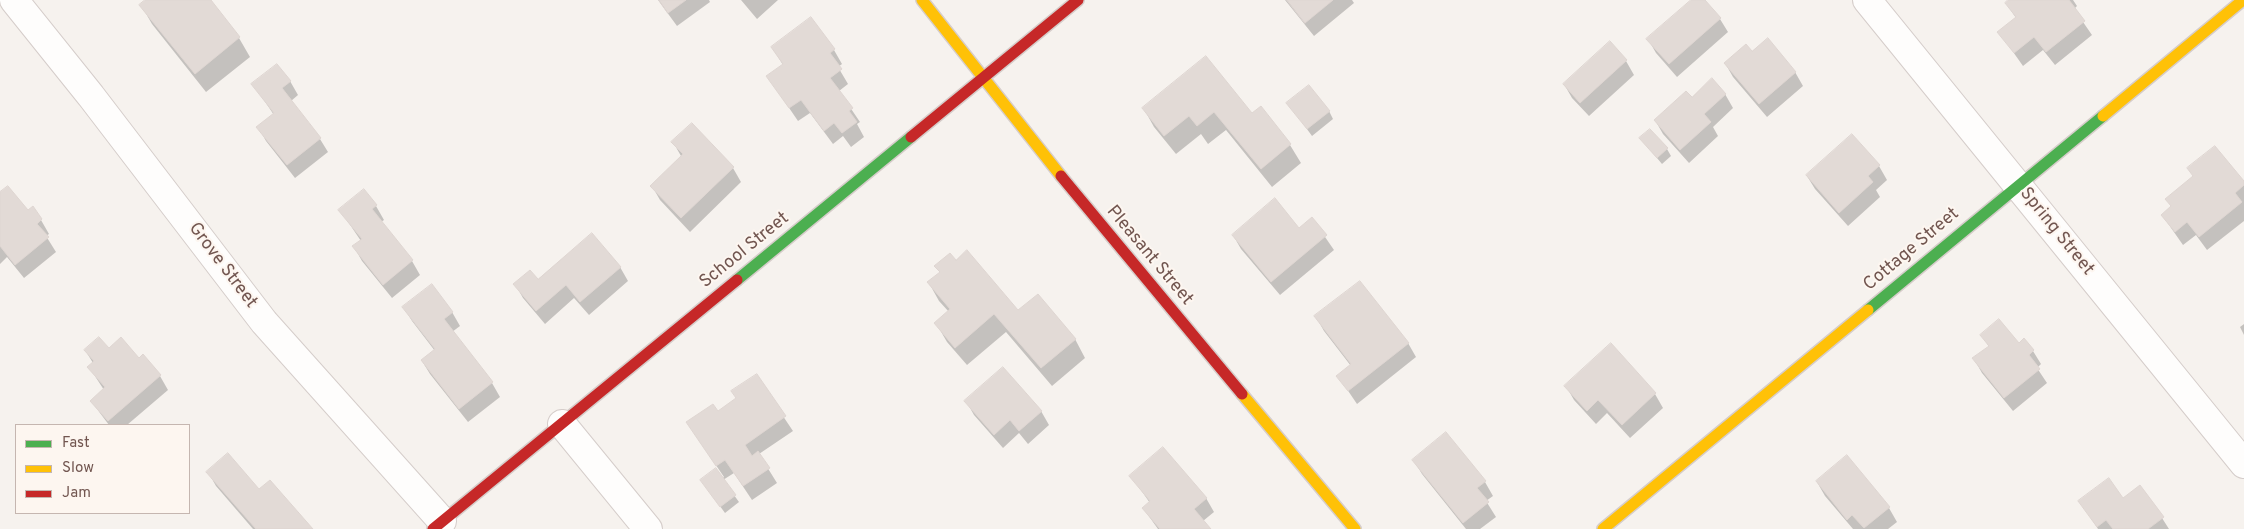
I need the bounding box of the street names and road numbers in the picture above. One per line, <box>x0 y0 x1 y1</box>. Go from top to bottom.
street label: Spring Street <box>2014 184 2098 280</box>
street label: Pleasant Street <box>1101 202 1197 310</box>
street label: Cottage Street <box>1860 204 1964 296</box>
street label: School Street <box>696 208 794 294</box>
street label: Grove Street <box>183 219 261 313</box>

